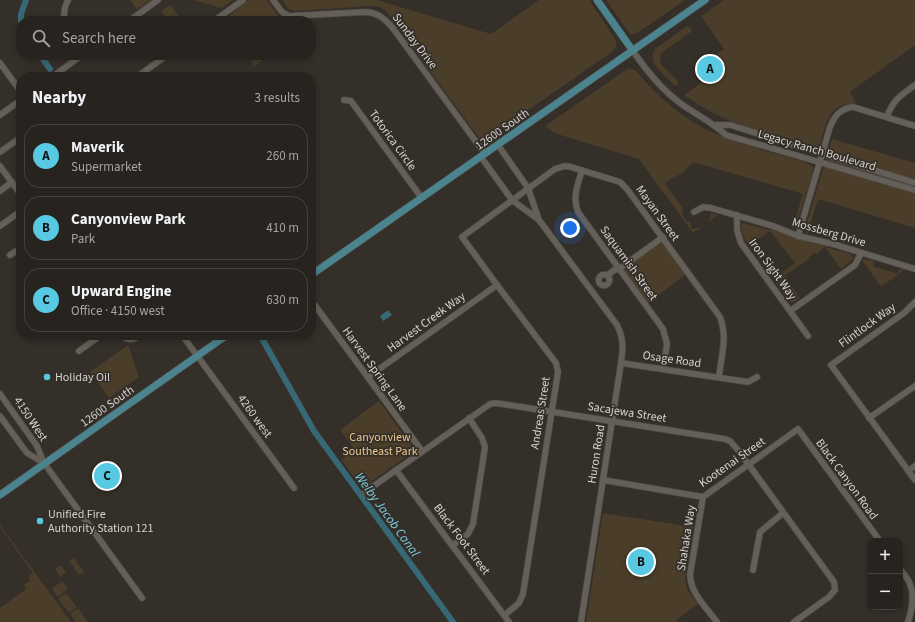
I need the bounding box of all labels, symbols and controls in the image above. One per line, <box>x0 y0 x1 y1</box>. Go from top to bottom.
street label: Sunday Drive <box>388 10 441 73</box>
search box <box>16 16 316 60</box>
icon: search <box>30 27 52 49</box>
text: Search here <box>62 28 136 49</box>
pin: A <box>697 54 723 84</box>
text: Nearby <box>32 86 86 110</box>
text: 3 results <box>255 89 300 107</box>
street label: 12600 South <box>472 105 533 154</box>
street label: Totorica Circle <box>365 106 421 174</box>
street label: Legacy Ranch Boulevard <box>756 125 878 175</box>
text: Maverik <box>71 137 124 158</box>
text: A <box>42 147 50 165</box>
text: 260 m <box>266 147 299 165</box>
text: Supermarket <box>71 158 142 176</box>
street label: Mayan Street <box>632 182 684 245</box>
text: Canyonview Park <box>71 209 186 230</box>
street label: Mossberg Drive <box>790 214 868 251</box>
your location <box>560 218 580 238</box>
text: B <box>42 219 50 237</box>
text: 410 m <box>266 219 299 237</box>
street label: Saquamish Street <box>596 222 662 304</box>
text: Park <box>71 230 95 248</box>
street label: Iron Sight Way <box>745 235 801 304</box>
text: Upward Engine <box>71 281 172 302</box>
street label: Harvest Creek Way <box>384 288 469 357</box>
text: C <box>42 291 50 309</box>
text: 630 m <box>266 291 299 309</box>
street label: Flintlock Way <box>835 299 900 352</box>
text: Office · 4150 west <box>71 302 165 320</box>
street label: Harvest Spring Lane <box>338 324 411 415</box>
street label: Osage Road <box>642 347 702 372</box>
place label: Holiday Oil <box>55 369 110 386</box>
marker: Holiday Oil <box>42 372 52 382</box>
street label: Andreas Street <box>526 376 555 451</box>
street label: 12600 South <box>77 382 138 431</box>
street label: 4260 west <box>233 391 276 441</box>
street label: 4150 West <box>9 394 52 445</box>
street label: Sacajewa Street <box>586 398 668 427</box>
street label: Huron Road <box>583 423 610 485</box>
park label: Canyonview Southeast Park <box>342 429 418 460</box>
street label: Kootenai Street <box>696 433 769 492</box>
street label: Black Canyon Road <box>811 435 882 523</box>
pin: C <box>94 461 120 491</box>
water label: Welby Jacob Canal <box>350 469 424 561</box>
street label: Black Foot Street <box>429 500 494 578</box>
street label: Shahaka Way <box>673 503 700 572</box>
place label: Unified Fire Authority Station 121 <box>48 506 153 537</box>
marker: Unified Fire Authority Station 121 <box>35 516 45 526</box>
map controls <box>867 538 903 610</box>
button: + <box>867 538 903 574</box>
pin: B <box>628 547 654 577</box>
button: − <box>867 574 903 610</box>

